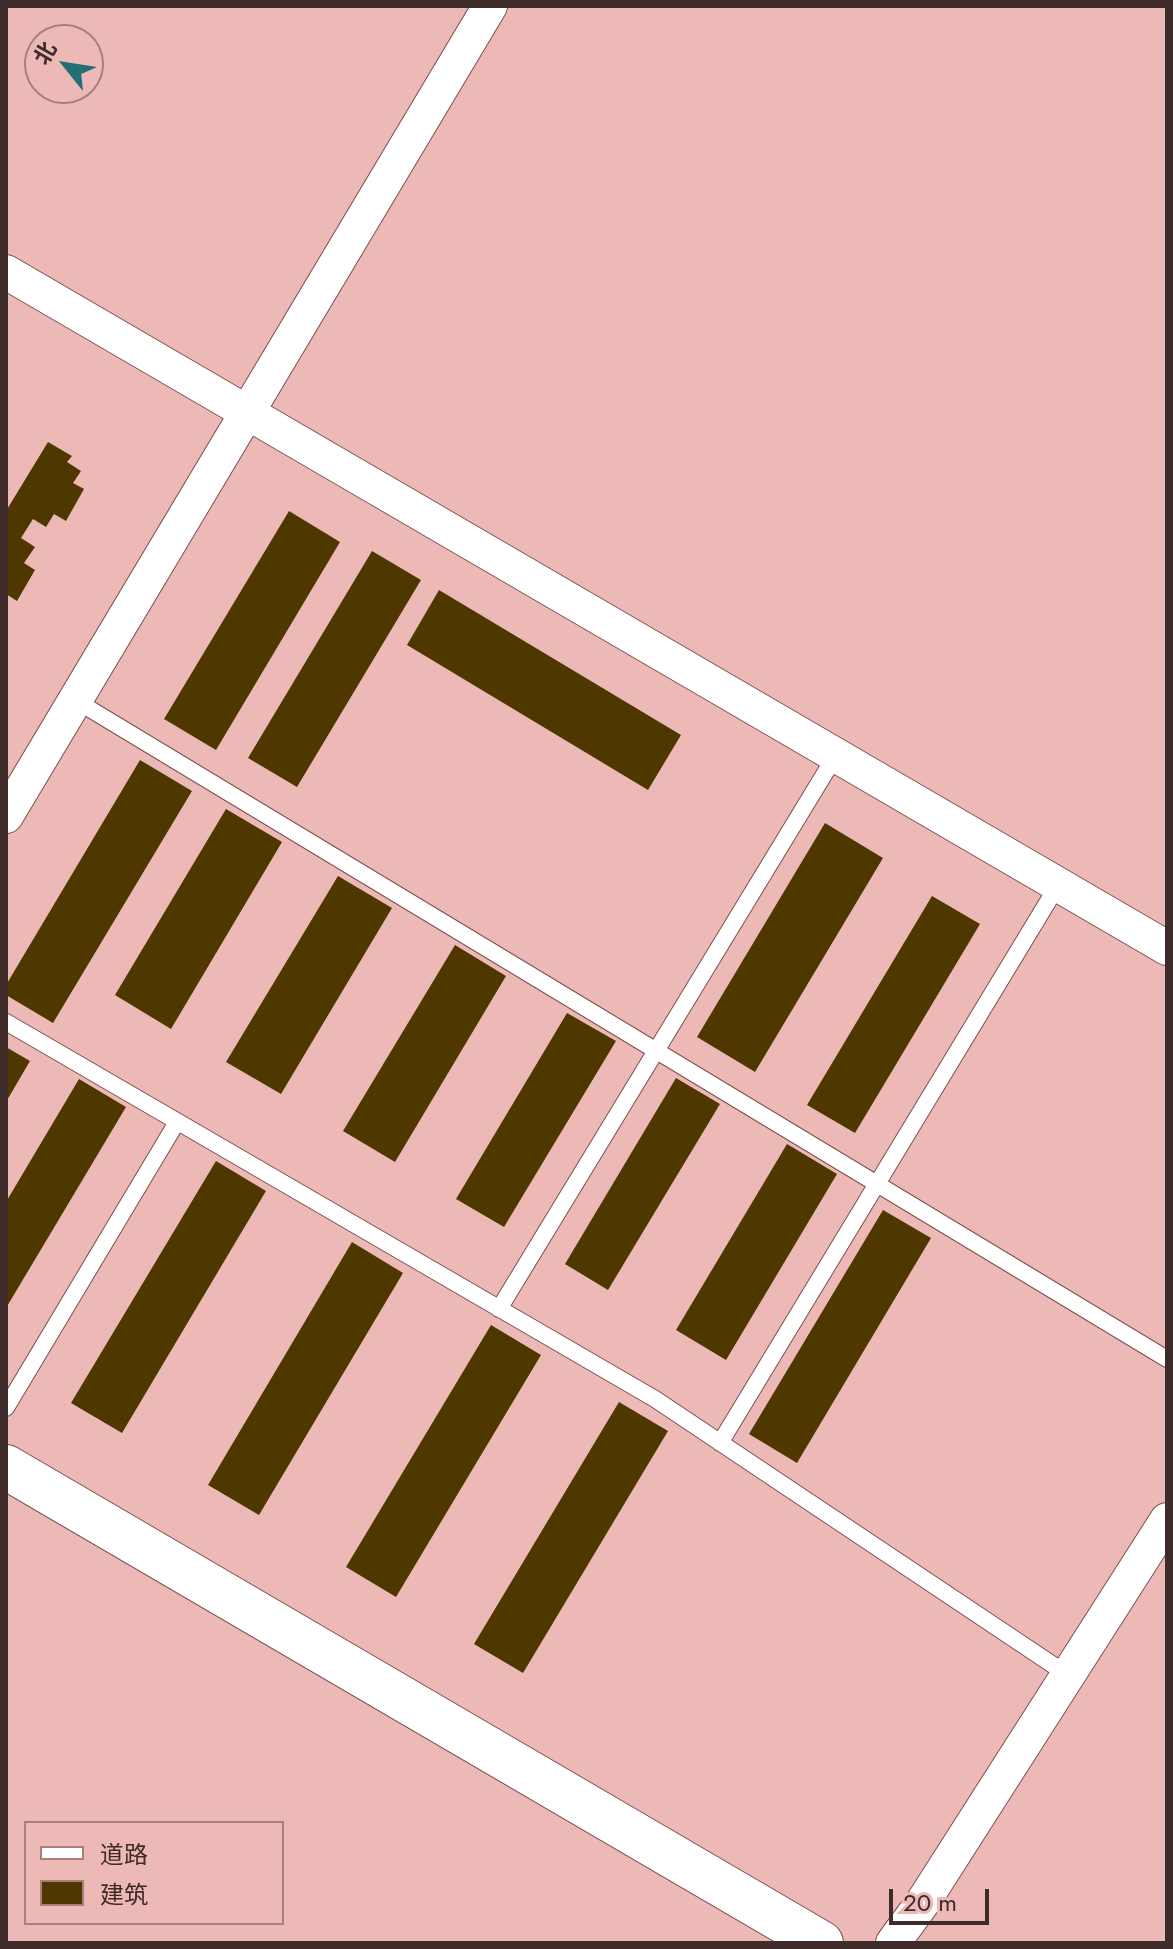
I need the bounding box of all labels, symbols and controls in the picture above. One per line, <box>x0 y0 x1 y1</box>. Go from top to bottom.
north arrow <box>24 24 104 104</box>
text: 北 <box>26 35 64 71</box>
legend <box>24 1821 284 1925</box>
text: 道路 <box>100 1837 148 1872</box>
scale bar <box>893 1873 993 1923</box>
text: 建筑 <box>100 1877 148 1912</box>
text: 20 m <box>903 1885 957 1920</box>

